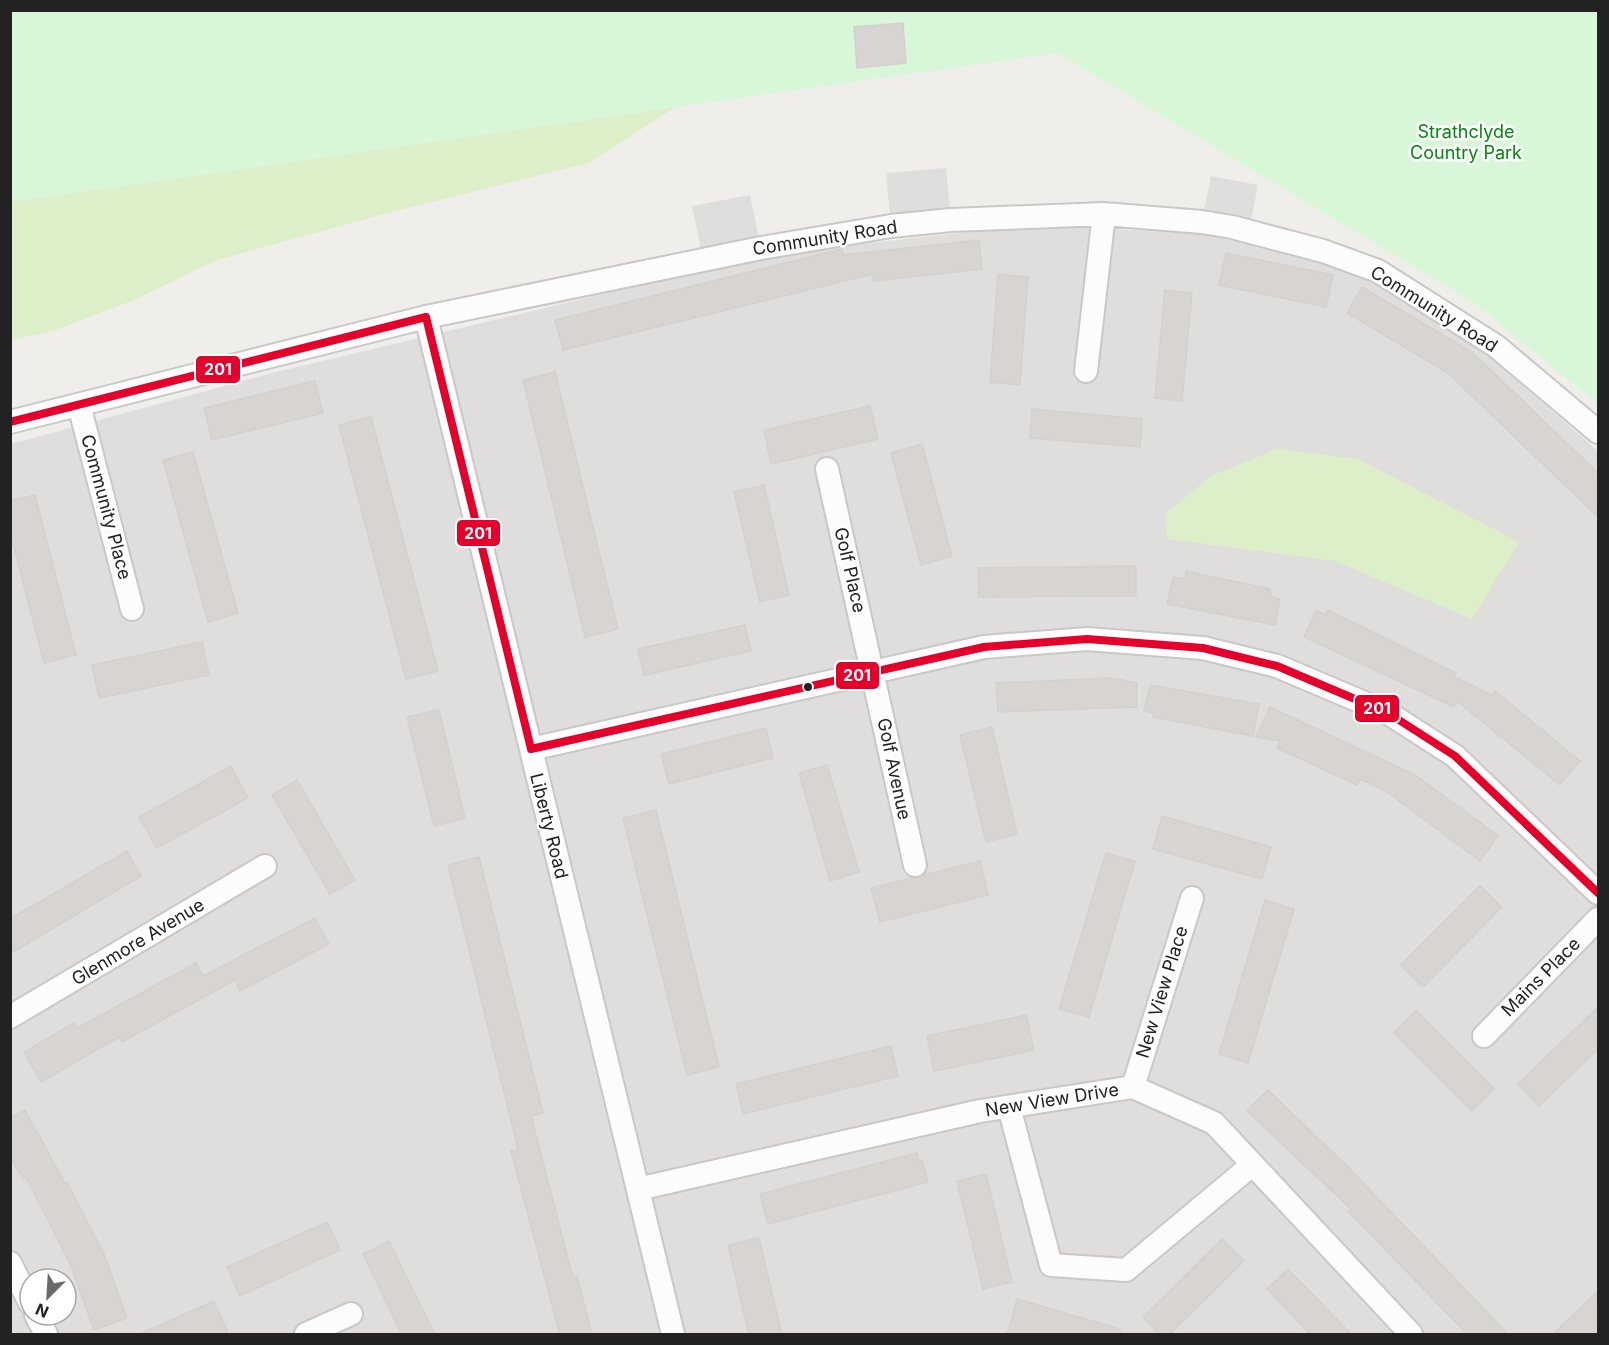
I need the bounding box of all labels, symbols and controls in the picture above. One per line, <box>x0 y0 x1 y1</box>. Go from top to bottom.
park label: Strathclyde Country Park <box>1410 121 1522 163</box>
street label: Community Road <box>751 216 899 259</box>
street label: Community Road <box>1367 261 1502 356</box>
line badge: 201 <box>195 355 241 384</box>
text: 201 <box>204 359 232 379</box>
street label: Community Place <box>77 432 136 582</box>
line badge: 201 <box>456 519 501 547</box>
text: 201 <box>464 523 492 543</box>
street label: Golf Place <box>830 525 871 615</box>
line badge: 201 <box>835 661 880 690</box>
text: 201 <box>843 665 871 685</box>
unlabelled marker <box>802 681 814 693</box>
line badge: 201 <box>1354 694 1400 723</box>
text: 201 <box>1363 698 1391 718</box>
street label: Golf Avenue <box>873 716 916 822</box>
street label: Liberty Road <box>526 771 573 881</box>
street label: Glenmore Avenue <box>68 894 208 989</box>
street label: New View Place <box>1131 923 1192 1060</box>
street label: Mains Place <box>1497 933 1584 1020</box>
street label: New View Drive <box>984 1079 1120 1120</box>
north arrow <box>18 1267 78 1327</box>
text: N <box>32 1299 52 1322</box>

